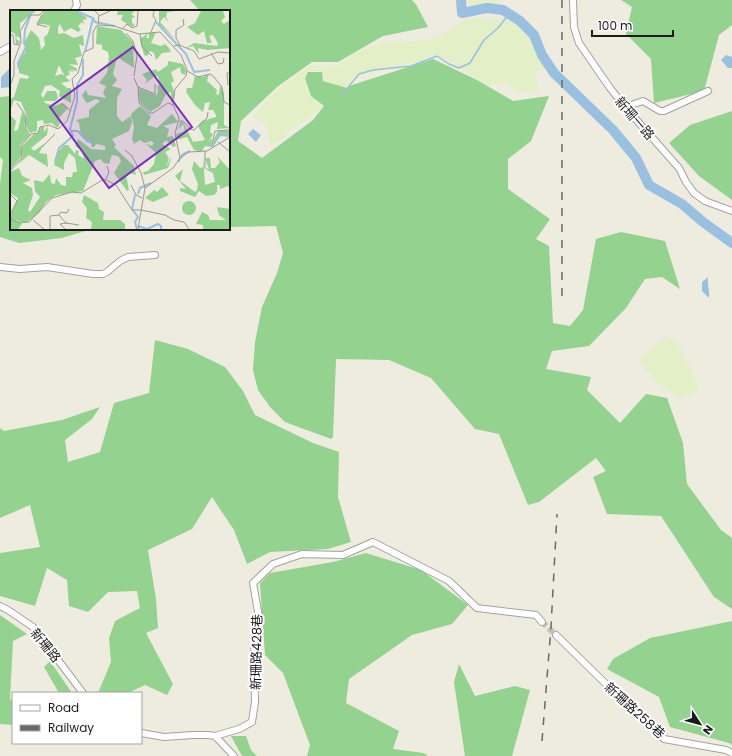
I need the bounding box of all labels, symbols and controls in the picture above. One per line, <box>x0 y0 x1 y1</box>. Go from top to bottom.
inset map <box>10 10 230 230</box>
scale bar <box>592 12 673 38</box>
text: 100 m <box>598 17 632 34</box>
street label: 新珊一路 <box>610 92 659 144</box>
street label: 新珊路428巷 <box>246 614 267 690</box>
street label: 新珊路 <box>26 624 65 666</box>
street label: 新珊路258巷 <box>600 678 669 743</box>
legend <box>12 692 142 744</box>
text: Road <box>48 699 79 716</box>
north arrow <box>680 704 720 744</box>
text: Railway <box>48 719 94 736</box>
text: N <box>699 722 717 738</box>

